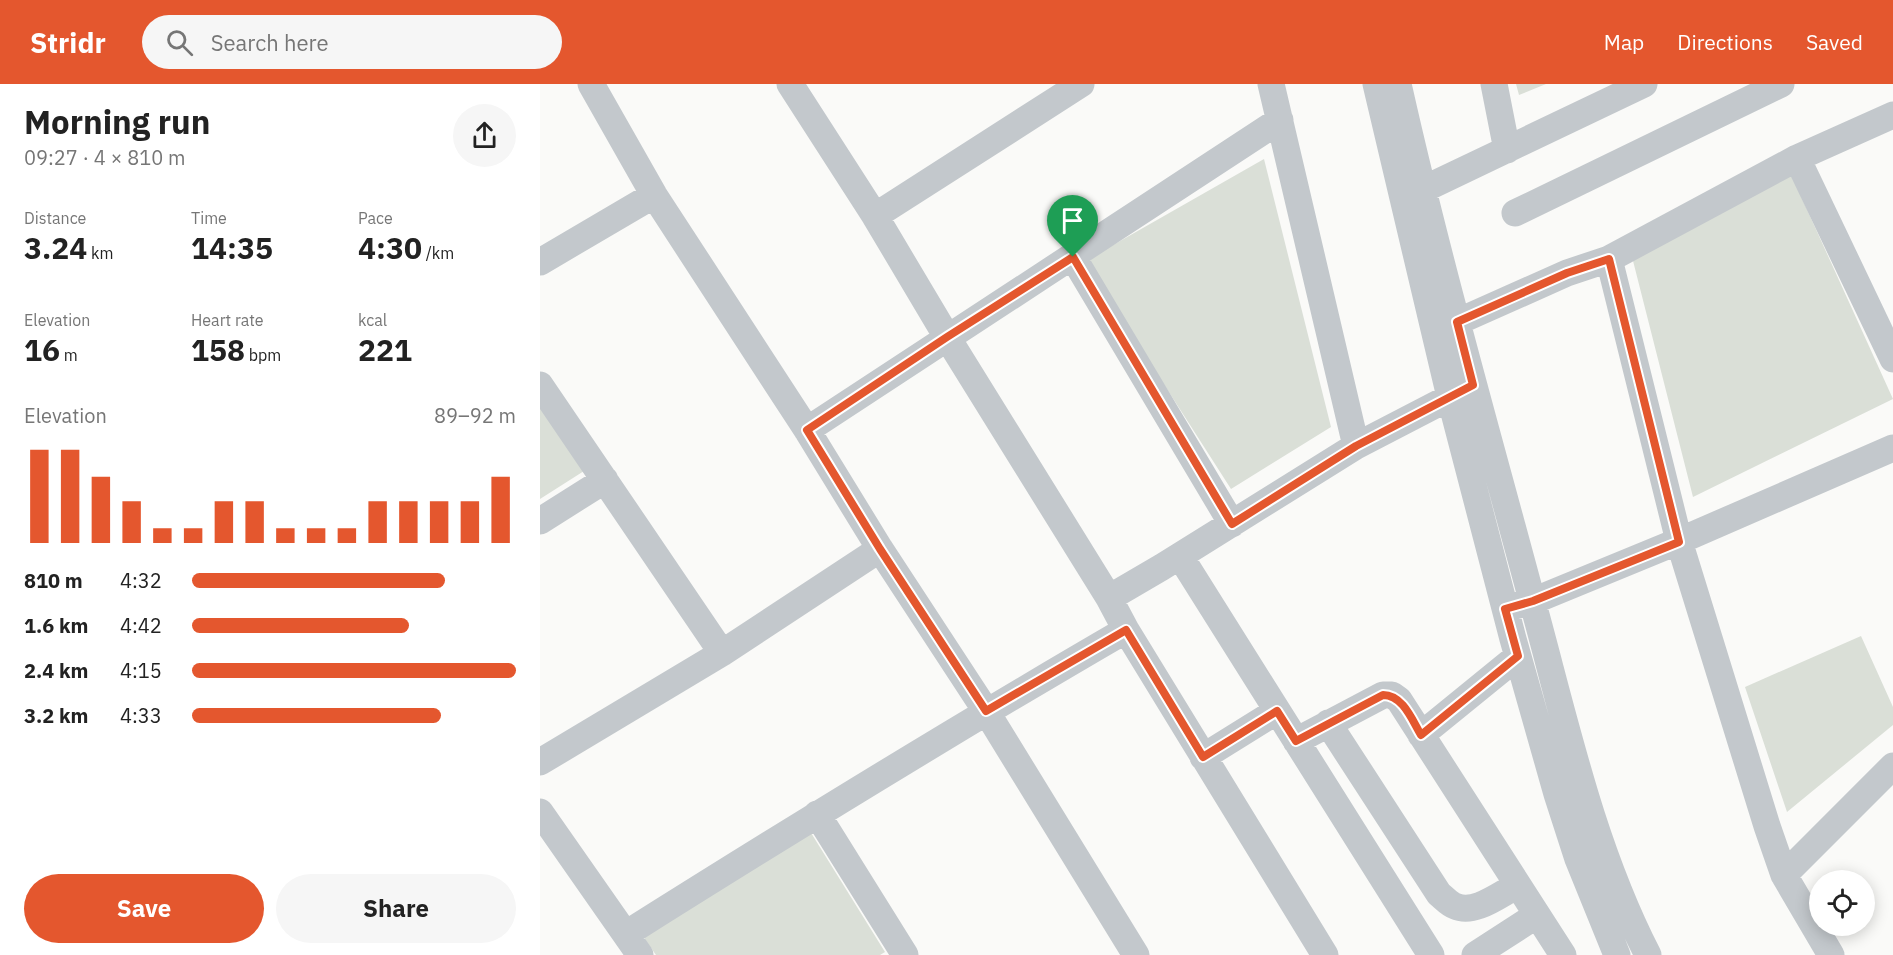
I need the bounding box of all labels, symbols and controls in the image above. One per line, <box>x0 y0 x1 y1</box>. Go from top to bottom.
search box <box>142 15 562 69</box>
text: Stridr <box>30 24 106 61</box>
icon: search <box>163 26 196 59</box>
text: Search here <box>211 28 329 57</box>
text: Map <box>1604 28 1644 56</box>
text: Directions <box>1677 28 1773 56</box>
text: Saved <box>1806 28 1863 56</box>
text: Morning run <box>24 100 210 143</box>
button: share <box>453 104 516 167</box>
text: 09:27 · 4 × 810 m <box>24 144 185 171</box>
pin <box>1047 195 1098 257</box>
icon: arrive <box>1056 204 1089 237</box>
text: Distance <box>24 208 86 228</box>
text: Time <box>191 208 227 228</box>
text: Pace <box>358 208 393 228</box>
text: 3.24 <box>24 228 87 267</box>
text: 14:35 <box>191 228 273 267</box>
text: 4:30 <box>358 228 422 267</box>
text: km <box>87 243 114 263</box>
text: /km <box>422 243 454 263</box>
text: Elevation <box>24 310 90 330</box>
text: Heart rate <box>191 310 264 330</box>
text: kcal <box>358 310 387 330</box>
text: 16 <box>24 330 60 369</box>
text: 158 <box>191 330 245 369</box>
text: 221 <box>358 330 412 369</box>
text: m <box>60 345 78 365</box>
text: bpm <box>245 345 281 365</box>
text: Elevation <box>24 402 107 429</box>
text: 89–92 m <box>434 402 516 429</box>
text: 810 m <box>24 567 83 594</box>
text: 4:32 <box>120 567 162 594</box>
text: 1.6 km <box>24 612 88 639</box>
text: 4:42 <box>120 612 162 639</box>
text: 2.4 km <box>24 657 88 684</box>
text: 4:15 <box>120 657 162 684</box>
text: 3.2 km <box>24 702 88 729</box>
text: 4:33 <box>120 702 162 729</box>
map controls <box>1809 870 1875 936</box>
button: locate <box>1809 870 1875 936</box>
button: Save <box>24 874 264 943</box>
button: Share <box>276 874 516 943</box>

